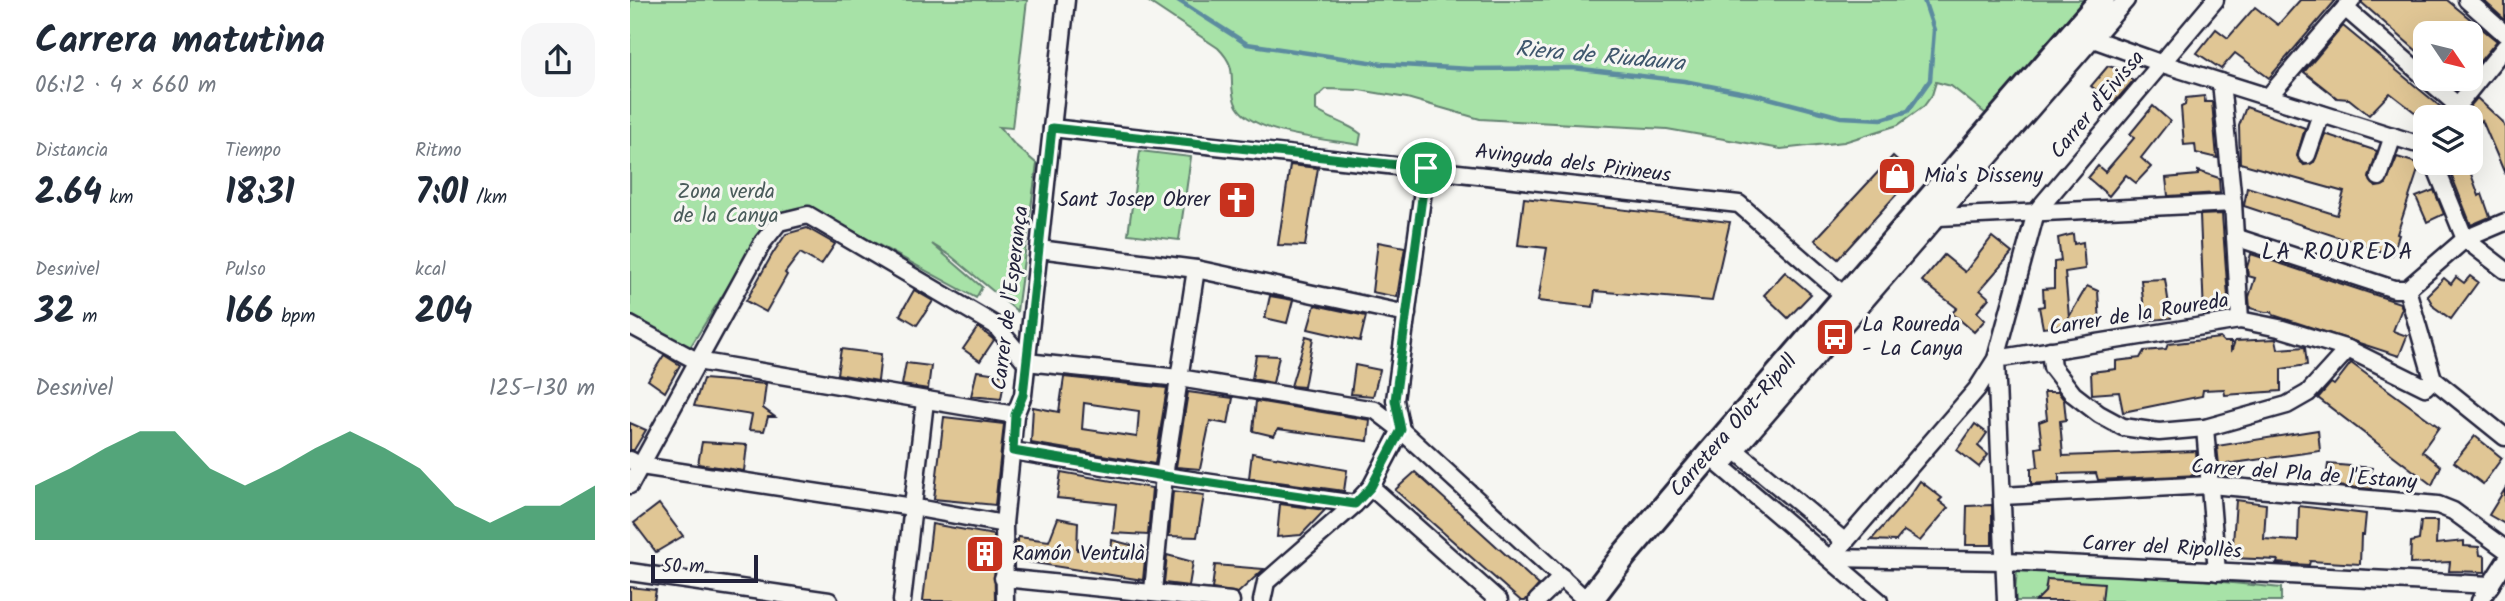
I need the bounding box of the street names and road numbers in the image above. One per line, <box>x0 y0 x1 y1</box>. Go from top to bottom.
street label: Carrer d'Eivissa <box>2042 43 2154 167</box>
street label: Avinguda dels Pirineus <box>1473 136 1673 192</box>
street label: Carrer de l'Esperança <box>983 204 1039 392</box>
street label: Carrer de la Roureda <box>2047 285 2231 345</box>
street label: Carretera Olot-Ripoll <box>1662 347 1806 505</box>
street label: Carrer del Pla de l'Estany <box>2190 451 2418 499</box>
street label: Carrer del Ripollès <box>2081 527 2243 569</box>

